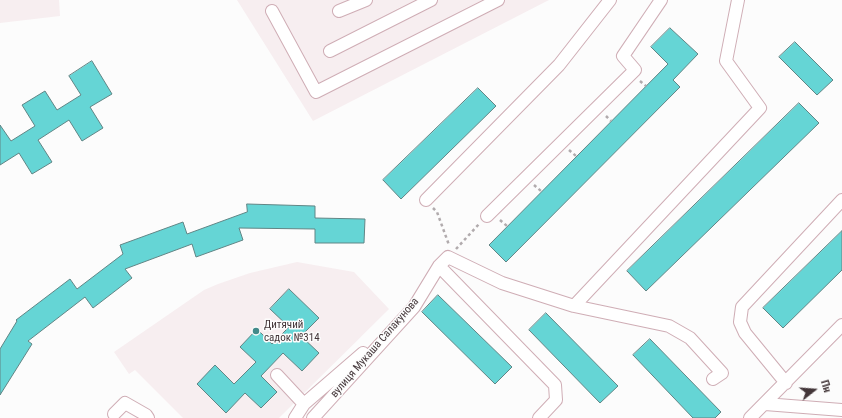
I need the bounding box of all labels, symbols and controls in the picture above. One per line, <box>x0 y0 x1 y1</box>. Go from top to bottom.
street label: вулиця Мукаша Салакунова <box>328 295 422 401</box>
place label: Дитячий садок №314 <box>264 318 320 344</box>
marker: Дитячий садок №314 <box>251 326 261 336</box>
north arrow <box>794 370 834 410</box>
text: Пн <box>818 379 834 394</box>

